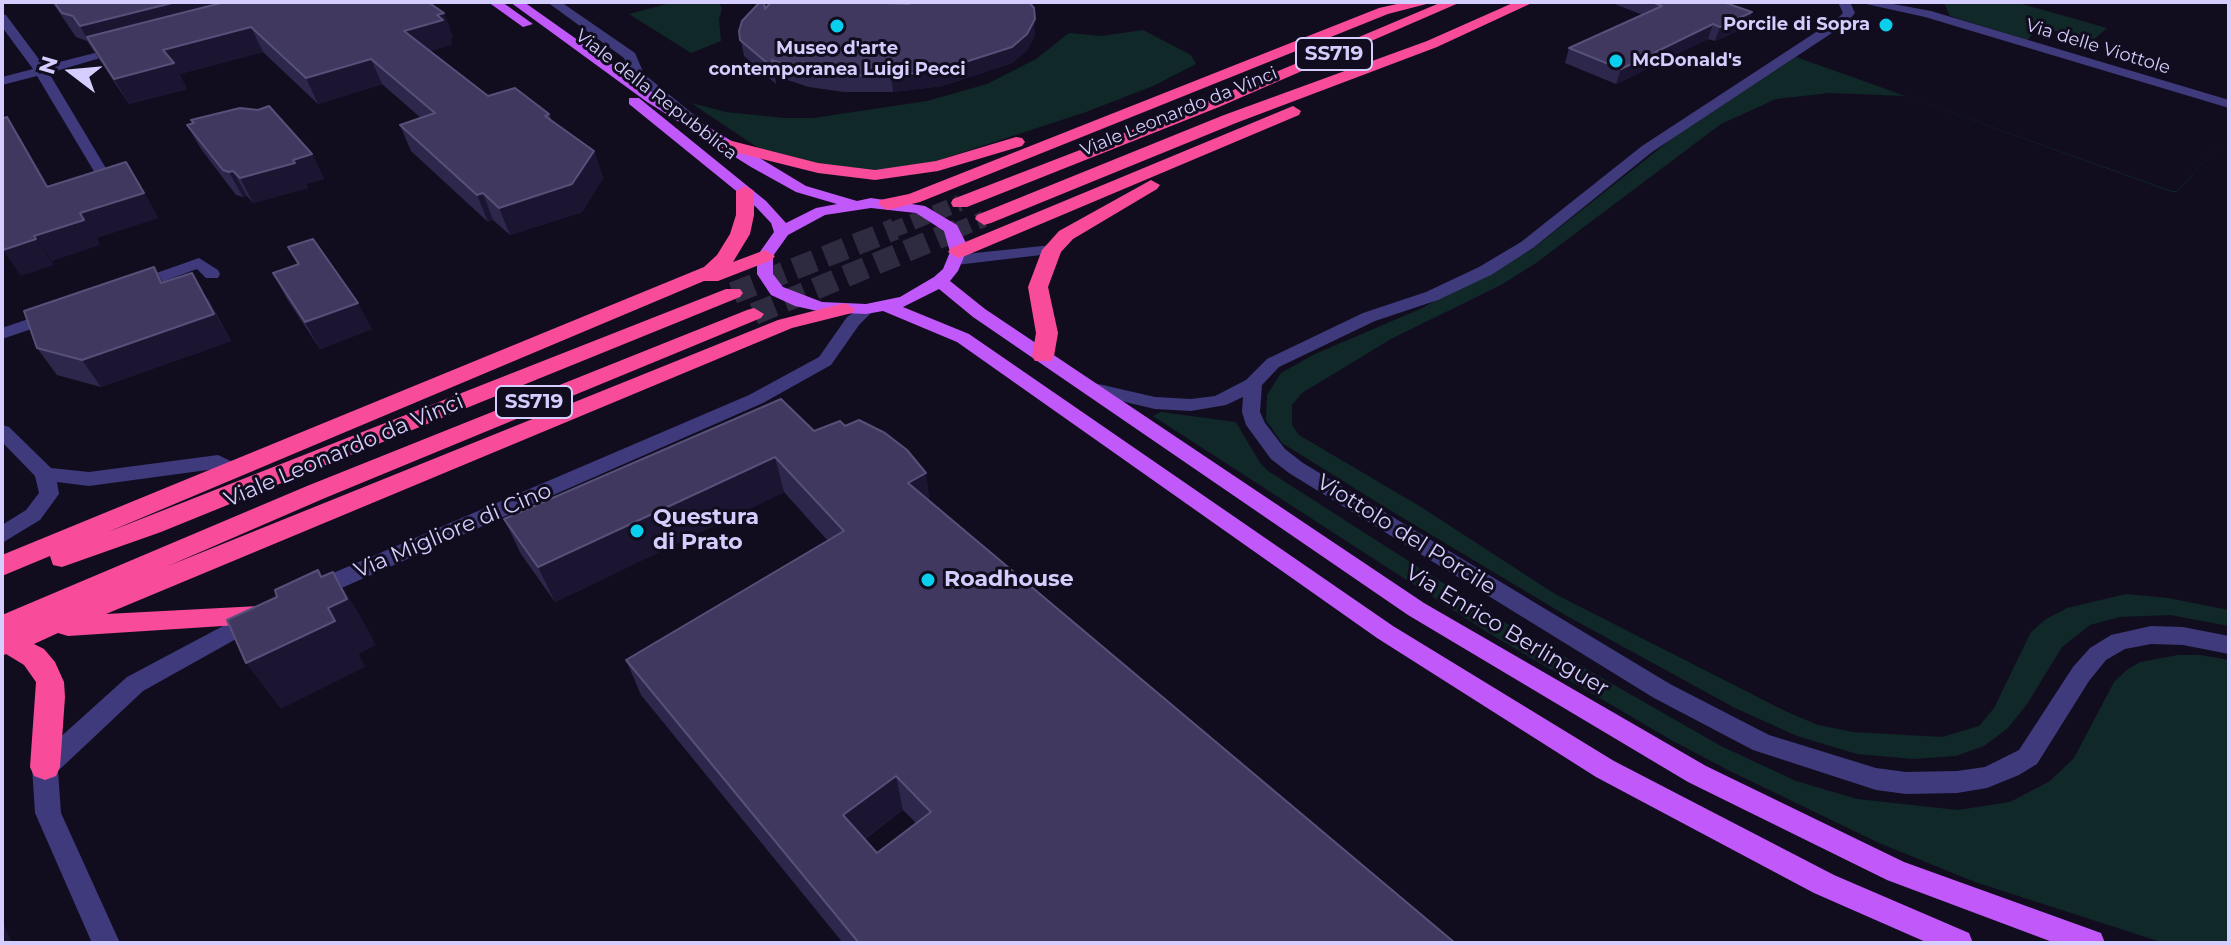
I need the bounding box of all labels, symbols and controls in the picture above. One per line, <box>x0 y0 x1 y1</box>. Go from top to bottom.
place label: Porcile di Sopra <box>1723 14 1870 36</box>
street label: Via delle Viottole <box>2023 15 2173 79</box>
marker: Porcile di Sopra <box>1877 16 1895 34</box>
marker: Museo d'arte contemporanea Luigi Pecci <box>828 17 846 35</box>
street label: Viale della Repubblica <box>571 25 741 165</box>
north arrow <box>32 32 112 112</box>
place label: Museo d'arte contemporanea Luigi Pecci <box>708 38 966 80</box>
road number: SS719 <box>1296 38 1372 70</box>
place label: McDonald's <box>1632 50 1742 72</box>
marker: McDonald's <box>1607 52 1625 70</box>
text: N <box>33 53 64 78</box>
street label: Viale Leonardo da Vinci <box>1077 63 1281 161</box>
road number: SS719 <box>496 386 572 418</box>
street label: Viale Leonardo da Vinci <box>220 389 468 513</box>
street label: Viottolo del Porcile <box>1312 469 1500 601</box>
street label: Via Migliore di Cino <box>350 478 556 584</box>
place label: Questura di Prato <box>653 505 759 556</box>
marker: Questura di Prato <box>628 522 646 540</box>
street label: Via Enrico Berlinguer <box>1400 560 1614 702</box>
place label: Roadhouse <box>944 567 1074 593</box>
marker: Roadhouse <box>919 571 937 589</box>

